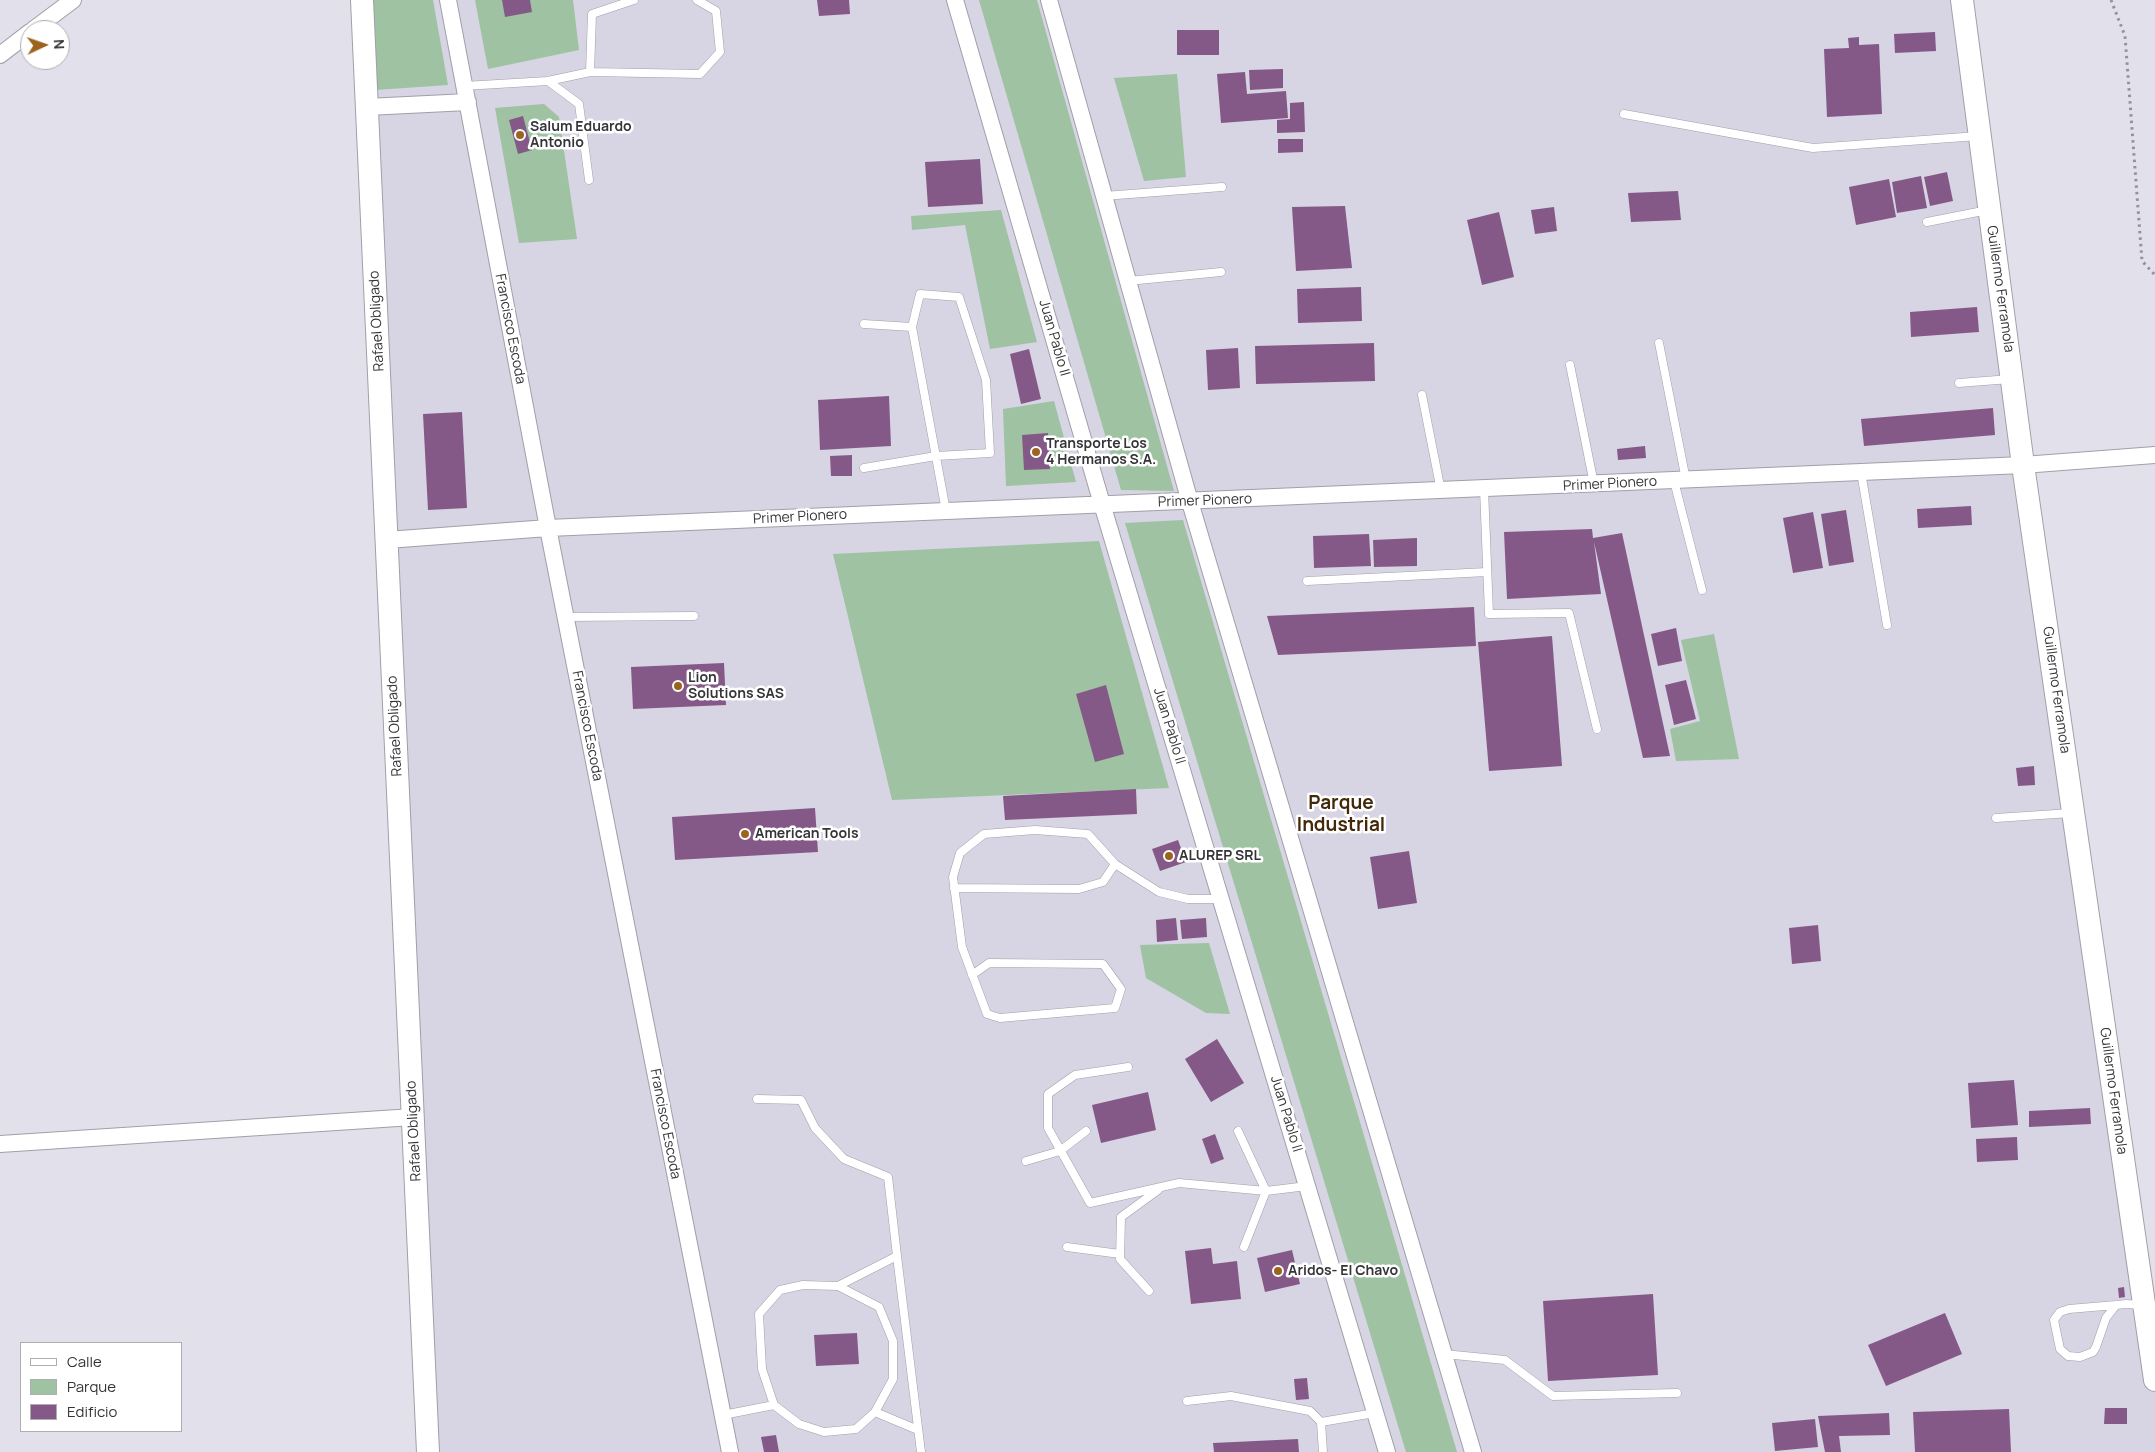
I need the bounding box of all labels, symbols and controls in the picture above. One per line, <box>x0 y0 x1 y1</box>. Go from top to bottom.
north arrow <box>20 20 70 70</box>
text: N <box>50 39 69 50</box>
place label: Salum Eduardo Antonio <box>530 119 632 152</box>
marker: Salum Eduardo Antonio <box>514 129 526 141</box>
street label: Guillermo Ferramola <box>1983 225 2017 353</box>
street label: Rafael Obligado <box>366 270 388 372</box>
street label: Francisco Escoda <box>491 272 529 386</box>
street label: Juan Pablo II <box>1035 298 1073 378</box>
place label: Transporte Los 4 Hermanos S.A. <box>1046 436 1156 468</box>
marker: Transporte Los 4 Hermanos S.A. <box>1030 446 1042 458</box>
street label: Primer Pionero <box>1562 473 1658 495</box>
street label: Primer Pionero <box>1158 491 1252 511</box>
street label: Primer Pionero <box>752 506 848 528</box>
street label: Guillermo Ferramola <box>2039 626 2073 754</box>
street label: Francisco Escoda <box>568 669 606 783</box>
place label: Lion Solutions SAS <box>688 670 784 702</box>
street label: Rafael Obligado <box>384 675 406 777</box>
marker: Lion Solutions SAS <box>672 680 684 692</box>
street label: Juan Pablo II <box>1149 686 1189 766</box>
district label: Parque Industrial <box>1297 793 1385 837</box>
place label: American Tools <box>755 826 859 842</box>
marker: American Tools <box>739 828 751 840</box>
place label: ALUREP SRL <box>1179 848 1261 864</box>
marker: ALUREP SRL <box>1163 850 1175 862</box>
street label: Guillermo Ferramola <box>2096 1027 2130 1155</box>
street label: Francisco Escoda <box>646 1067 684 1181</box>
street label: Juan Pablo II <box>1266 1074 1306 1154</box>
street label: Rafael Obligado <box>403 1080 425 1182</box>
place label: Aridos- El Chavo <box>1288 1263 1398 1279</box>
marker: Aridos- El Chavo <box>1272 1265 1284 1277</box>
legend <box>20 1342 182 1432</box>
text: Calle <box>67 1351 102 1372</box>
text: Parque <box>67 1376 116 1397</box>
text: Edificio <box>67 1401 117 1422</box>

